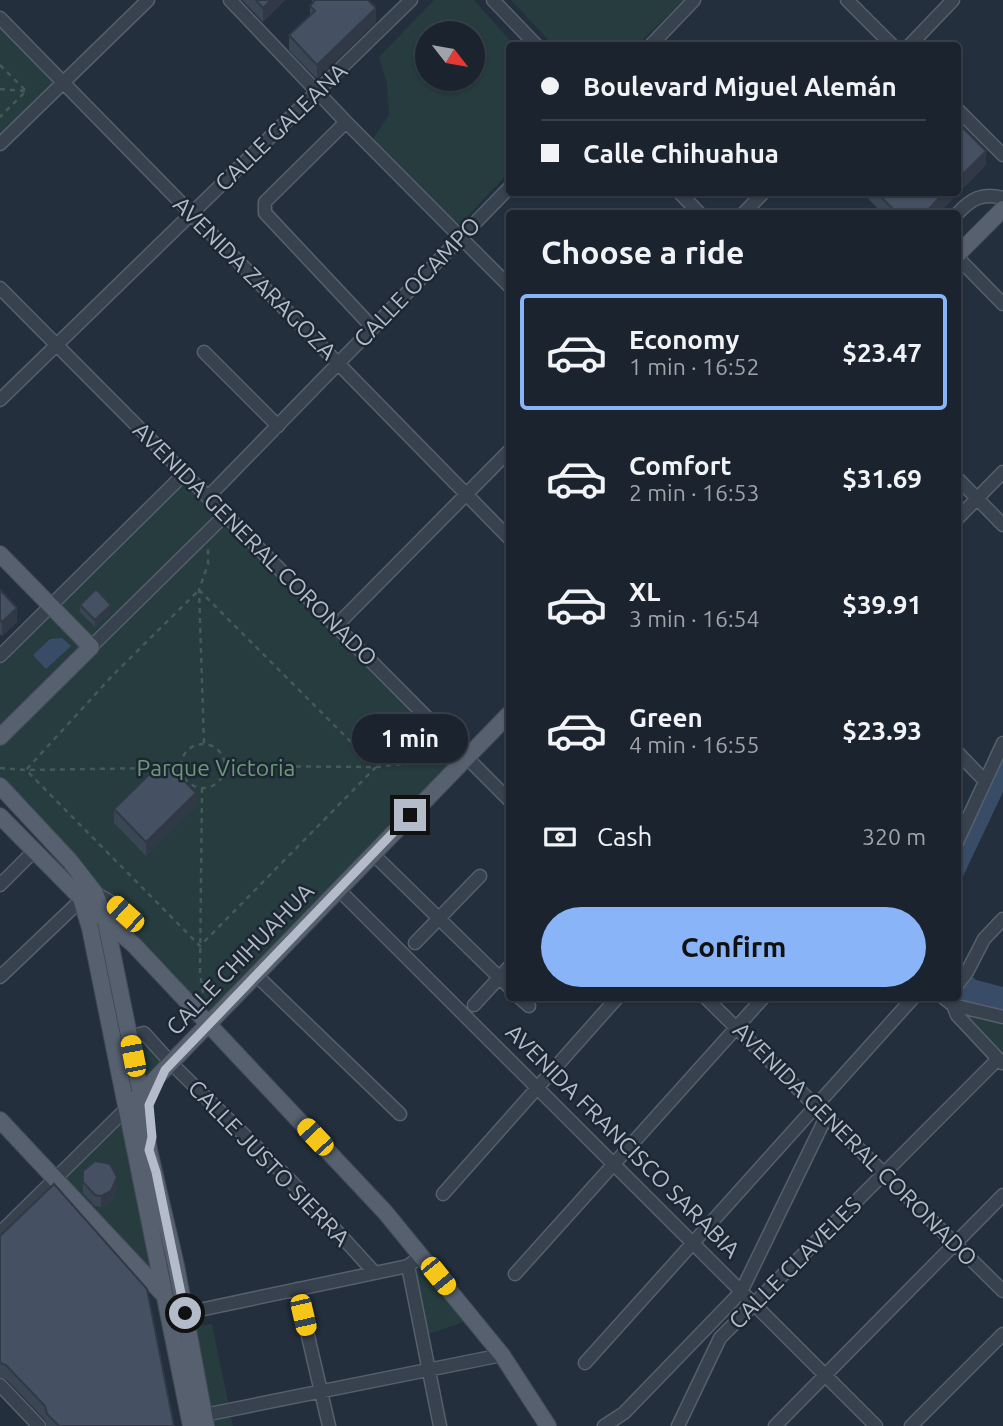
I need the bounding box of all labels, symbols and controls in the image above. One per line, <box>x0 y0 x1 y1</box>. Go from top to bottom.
north arrow <box>415 21 485 91</box>
map controls <box>415 21 485 91</box>
street label: CALLE GALEANA <box>210 58 351 196</box>
text: Boulevard Miguel Alemán <box>583 72 897 101</box>
text: Calle Chihuahua <box>583 139 779 168</box>
street label: AVENIDA ZARAGOZA <box>169 191 342 364</box>
street label: CALLE OCAMPO <box>349 212 485 352</box>
text: Choose a ride <box>541 234 744 270</box>
icon: car <box>545 321 608 384</box>
text: Economy <box>629 325 739 354</box>
text: $23.47 <box>842 338 922 367</box>
text: 1 min · 16:52 <box>629 354 760 379</box>
street label: AVENIDA GENERAL CORONADO <box>129 417 382 670</box>
icon: car <box>545 447 608 510</box>
text: Comfort <box>629 451 732 480</box>
text: $31.69 <box>842 464 922 493</box>
text: 2 min · 16:53 <box>629 480 760 505</box>
icon: car <box>545 573 608 636</box>
text: XL <box>629 577 660 606</box>
text: $39.91 <box>842 590 922 619</box>
text: 3 min · 16:54 <box>629 606 760 631</box>
icon: car <box>545 699 608 762</box>
text: Green <box>629 703 703 732</box>
callout: 1 min <box>352 714 468 762</box>
text: $23.93 <box>842 716 922 745</box>
text: 1 min <box>381 726 439 751</box>
text: 4 min · 16:55 <box>629 732 760 757</box>
park label: Parque Victoria <box>137 755 295 780</box>
route end <box>394 799 426 831</box>
icon: cash <box>541 818 579 856</box>
text: Cash <box>597 822 652 851</box>
text: 320 m <box>862 824 926 849</box>
street label: CALLE CHIHUAHUA <box>161 878 318 1039</box>
car <box>103 892 148 936</box>
button: Confirm <box>541 907 926 987</box>
street label: AVENIDA GENERAL CORONADO <box>729 1017 982 1270</box>
street label: AVENIDA FRANCISCO SARABIA <box>501 1019 745 1263</box>
car <box>119 1033 148 1079</box>
street label: CALLE JUSTO SIERRA <box>184 1075 355 1251</box>
car <box>293 1114 338 1160</box>
street label: CALLE CLAVELES <box>724 1192 866 1334</box>
car <box>417 1253 460 1299</box>
car <box>289 1292 318 1338</box>
route start <box>169 1297 201 1329</box>

